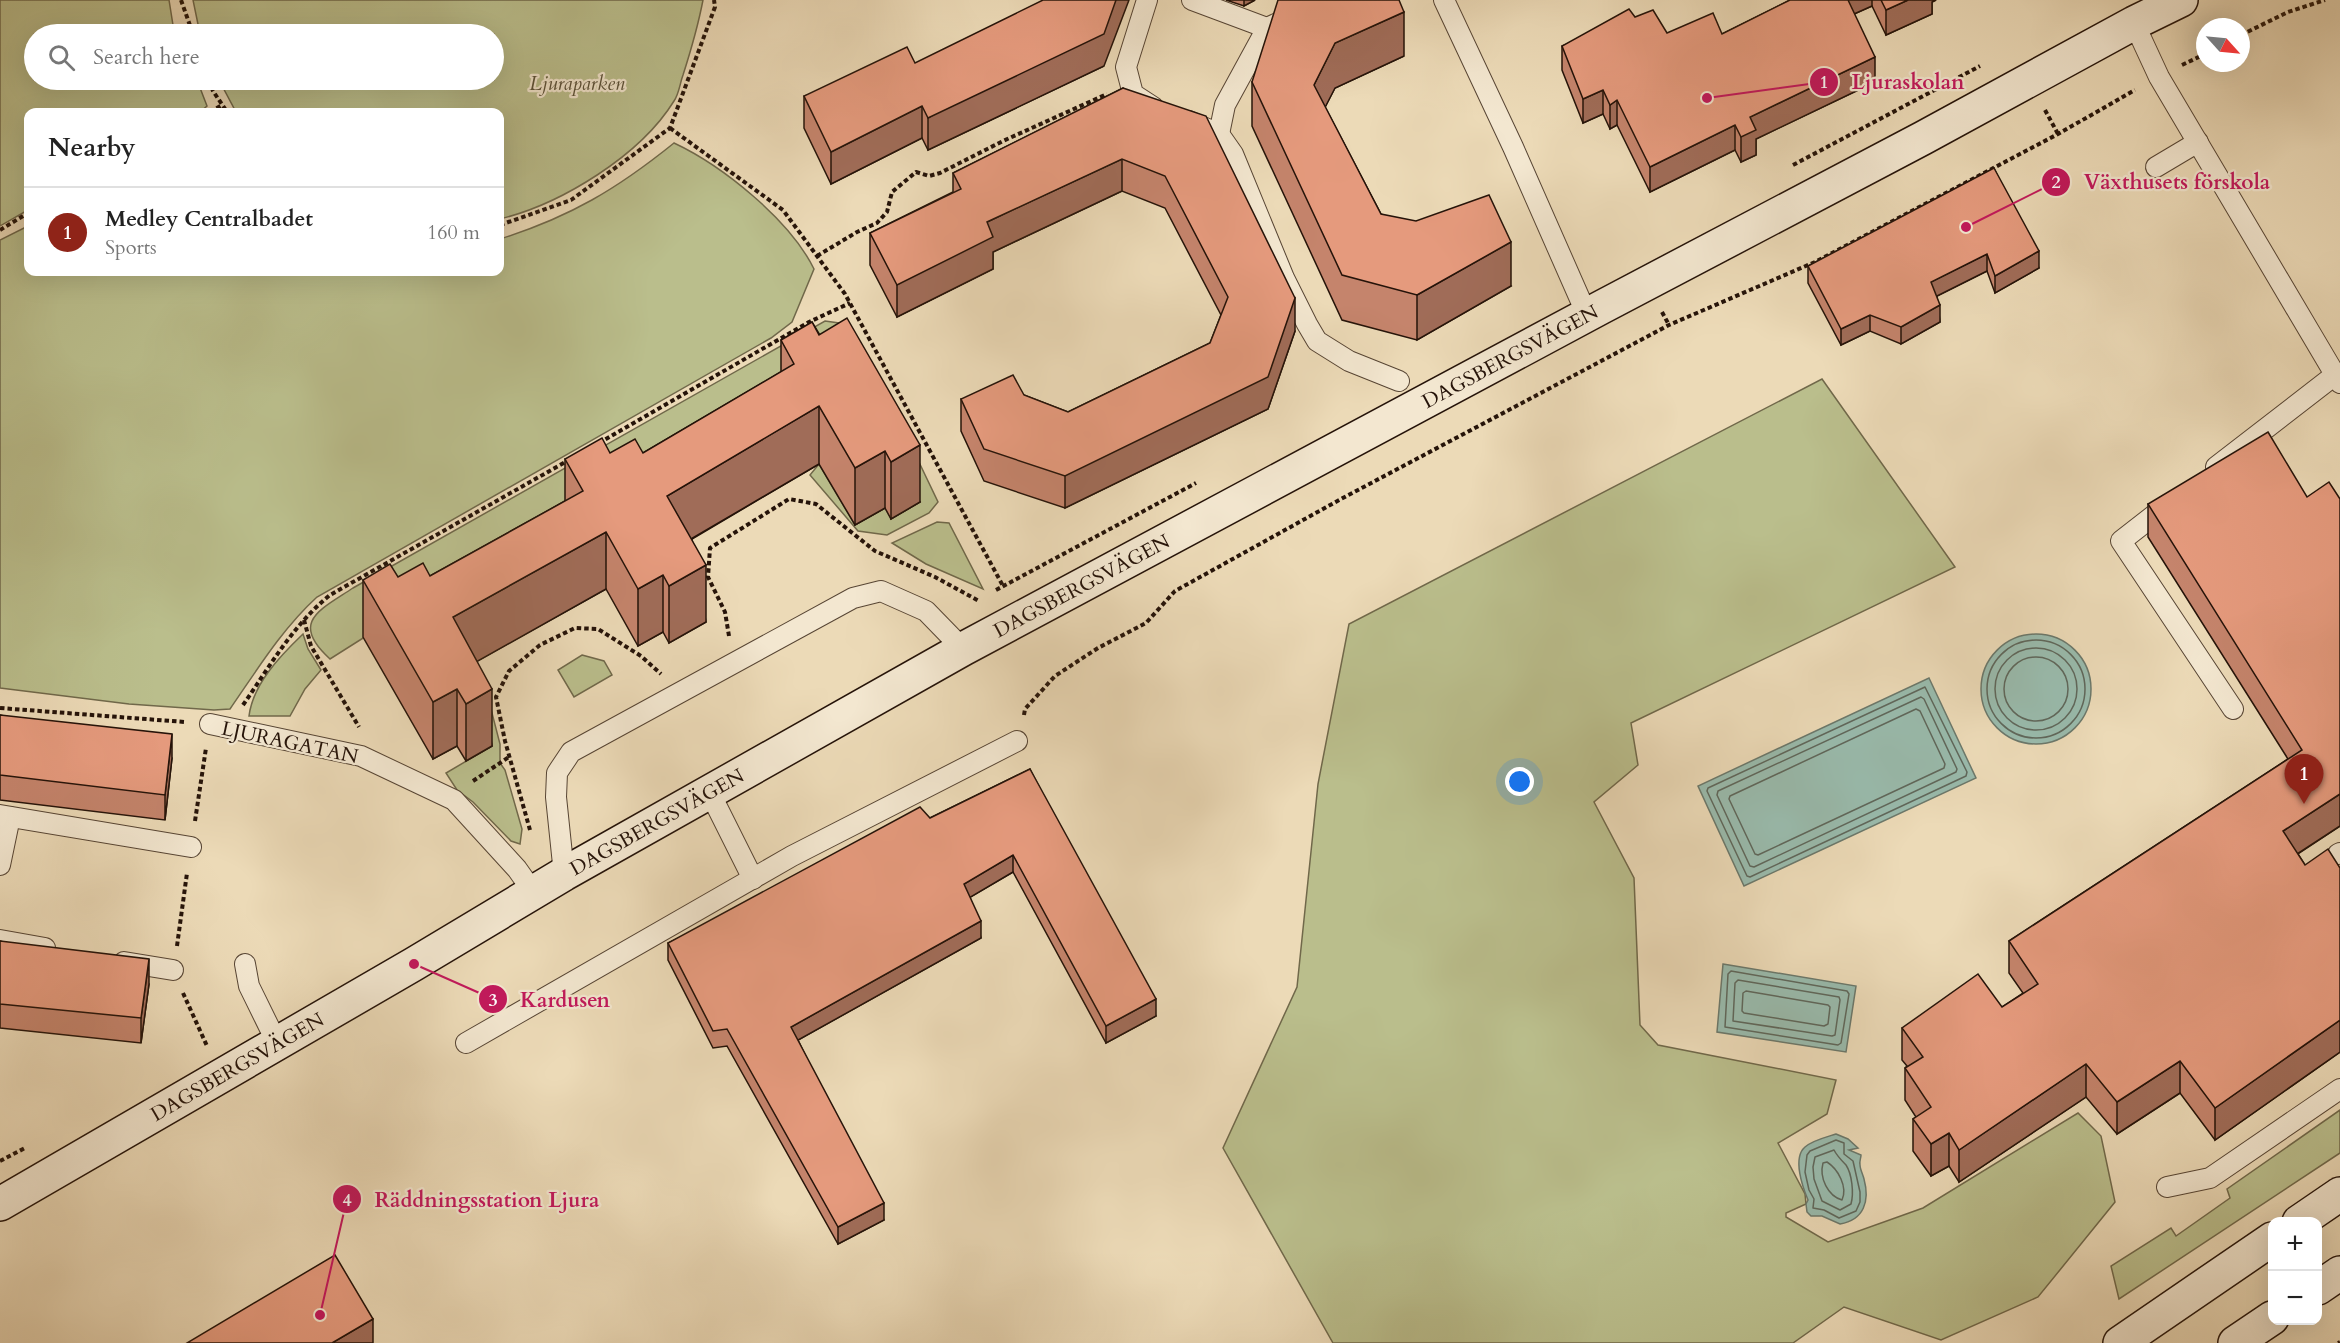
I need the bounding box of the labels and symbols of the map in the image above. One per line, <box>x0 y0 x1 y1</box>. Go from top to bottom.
north arrow <box>2196 18 2250 72</box>
callout: Ljuraskolan <box>1809 62 1977 101</box>
text: Ljuraskolan <box>1851 68 1965 97</box>
park label: Ljuraparken <box>529 70 625 97</box>
text: 1 <box>1819 70 1829 95</box>
callout: Växthusets förskola <box>2041 162 2282 201</box>
text: Växthusets förskola <box>2084 168 2271 197</box>
text: 2 <box>2051 170 2061 195</box>
street label: DAGSBERGSVÄGEN <box>1417 298 1603 415</box>
street label: DAGSBERGSVÄGEN <box>989 528 1175 644</box>
street label: LJURAGATAN <box>219 715 361 770</box>
pin: 1 <box>2284 754 2324 804</box>
street label: DAGSBERGSVÄGEN <box>565 762 749 882</box>
your location <box>1505 767 1534 796</box>
callout: Kardusen <box>478 980 622 1019</box>
text: Kardusen <box>520 986 611 1015</box>
text: 3 <box>488 988 498 1013</box>
street label: DAGSBERGSVÄGEN <box>146 1006 329 1128</box>
callout: Räddningsstation Ljura <box>332 1180 611 1219</box>
text: Räddningsstation Ljura <box>375 1186 600 1215</box>
text: 4 <box>342 1188 352 1213</box>

